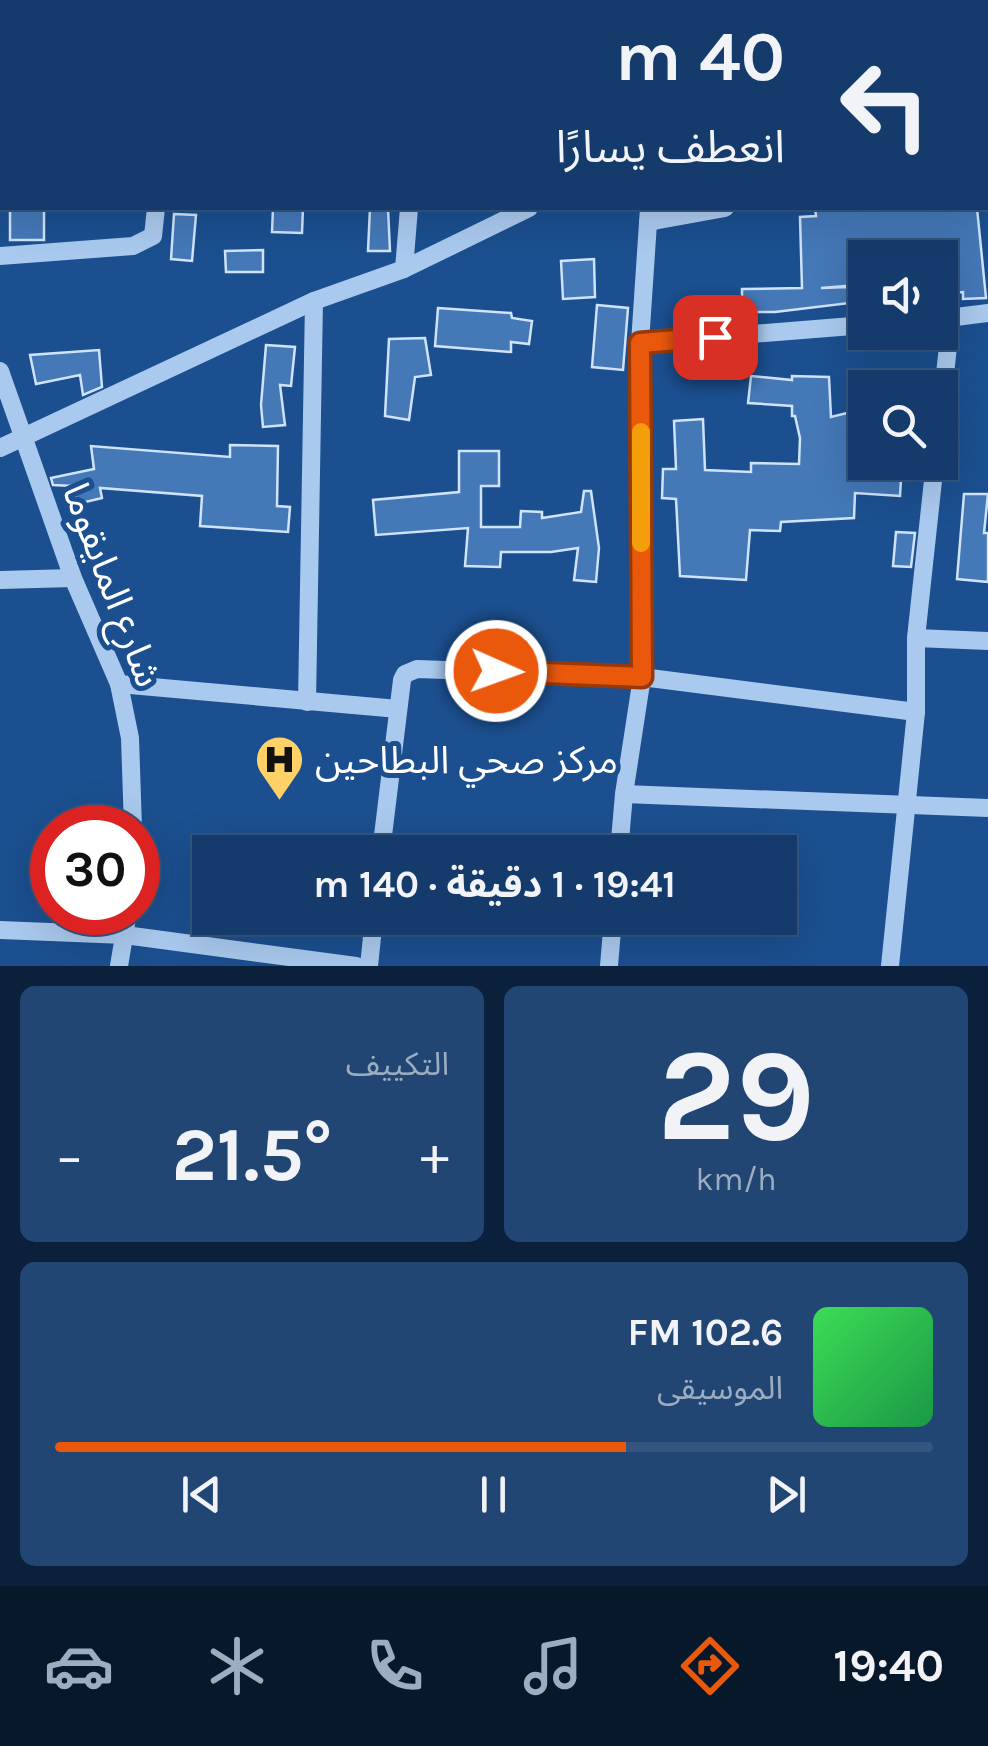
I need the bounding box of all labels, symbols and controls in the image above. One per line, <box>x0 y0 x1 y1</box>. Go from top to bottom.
text: 40 m <box>615 16 785 98</box>
icon: left <box>820 40 950 170</box>
text: انعطف يسارًا <box>556 121 785 173</box>
map controls <box>848 240 958 480</box>
button: sound <box>848 240 958 350</box>
pin <box>673 295 758 380</box>
icon: arrive <box>688 310 743 365</box>
button: search <box>848 370 958 480</box>
street label: شارع المايقوما <box>48 477 171 695</box>
position arrow <box>444 619 548 723</box>
hospital icon: مركز صحي البطاحين <box>254 734 306 802</box>
place label: مركز صحي البطاحين <box>315 738 618 788</box>
speed limit sign: 30 <box>30 805 160 935</box>
text: 19:41 · 1 دقيقة · 140 m <box>313 862 676 907</box>
text: 29 <box>657 1020 815 1172</box>
text: التكييف <box>346 1046 449 1083</box>
text: 21.5° <box>171 1111 333 1199</box>
text: − <box>55 1124 84 1188</box>
text: + <box>420 1124 449 1188</box>
text: km/h <box>695 1161 777 1198</box>
text: 102.6 FM <box>628 1310 783 1355</box>
text: الموسيقى <box>657 1370 783 1407</box>
icon: previous <box>174 1467 229 1522</box>
icon: pause <box>466 1467 521 1522</box>
icon: next <box>759 1467 814 1522</box>
icon: car <box>44 1631 114 1701</box>
icon: climate <box>202 1631 272 1701</box>
icon: phone <box>360 1631 430 1701</box>
icon: music <box>518 1631 588 1701</box>
icon: directions <box>675 1631 745 1701</box>
text: 19:40 <box>833 1640 944 1692</box>

